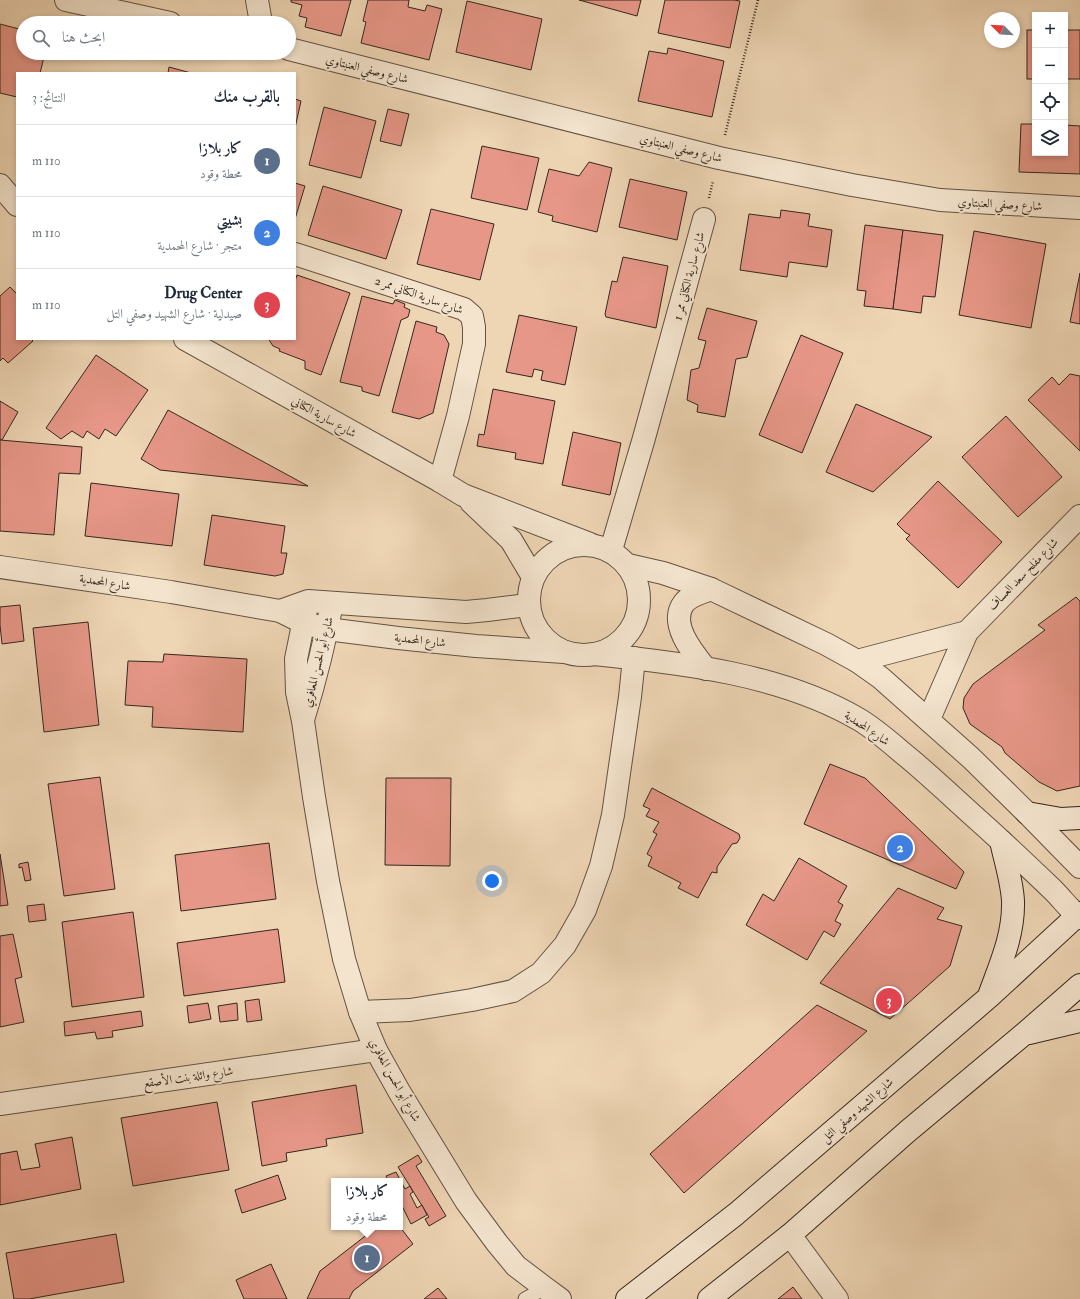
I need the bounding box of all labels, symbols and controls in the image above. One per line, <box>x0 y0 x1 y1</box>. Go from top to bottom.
north arrow <box>984 12 1020 48</box>
map controls <box>1032 12 1068 156</box>
button: + <box>1032 12 1068 48</box>
search box <box>16 16 296 60</box>
icon: search <box>30 27 52 49</box>
text: ابحث هنا <box>62 28 105 47</box>
button: − <box>1032 48 1068 84</box>
street label: شارع وصفي العنبتاوي <box>323 52 410 91</box>
button: locate <box>1032 84 1068 120</box>
text: بالقرب منك <box>214 86 280 107</box>
text: النتائج: 3 <box>32 90 66 106</box>
button: layers <box>1032 120 1068 156</box>
street label: شارع وصفي العنبتاوي <box>637 131 724 170</box>
text: كار بلازا <box>199 139 242 158</box>
text: 110 m <box>32 153 61 169</box>
text: 1 <box>265 153 269 169</box>
text: محطة وقود <box>200 166 242 182</box>
street label: شارع وصفي العنبتاوي <box>957 195 1043 218</box>
text: بشيتي <box>217 211 242 230</box>
text: 110 m <box>32 225 61 241</box>
text: 2 <box>264 225 270 241</box>
street label: شارع سارية الكناني ممر 1 <box>670 230 711 323</box>
text: متجر · شارع المحمدية <box>157 238 242 254</box>
street label: شارع سارية الكناني ممر 2 <box>372 273 465 321</box>
text: Drug Center <box>164 284 242 303</box>
text: 110 m <box>32 297 61 313</box>
text: 3 <box>265 297 270 313</box>
text: صيدلية · شارع الشهيد وصفي التل <box>107 306 242 322</box>
street label: شارع سارية الكناني <box>287 393 359 444</box>
street label: شارع مفلح سعد العساف <box>985 535 1064 616</box>
street label: شارع المحمدية <box>78 571 132 597</box>
street label: شارع أبو الحسن المعافري <box>299 615 340 710</box>
street label: شارع المحمدية <box>393 630 447 654</box>
street label: شارع المحمدية <box>839 708 892 752</box>
pin: 2 <box>887 833 913 863</box>
your location <box>482 871 502 891</box>
pin: 3 <box>876 986 902 1016</box>
street label: شارع أبو الحسن المعافري <box>363 1036 425 1126</box>
street label: شارع وائلة بنت الأصقع <box>142 1062 235 1094</box>
street label: شارع الشهيد وصفي التل <box>818 1075 899 1149</box>
popup <box>331 1178 403 1230</box>
text: كار بلازا <box>345 1182 389 1201</box>
text: محطة وقود <box>345 1209 387 1225</box>
pin: 1 <box>354 1243 380 1273</box>

